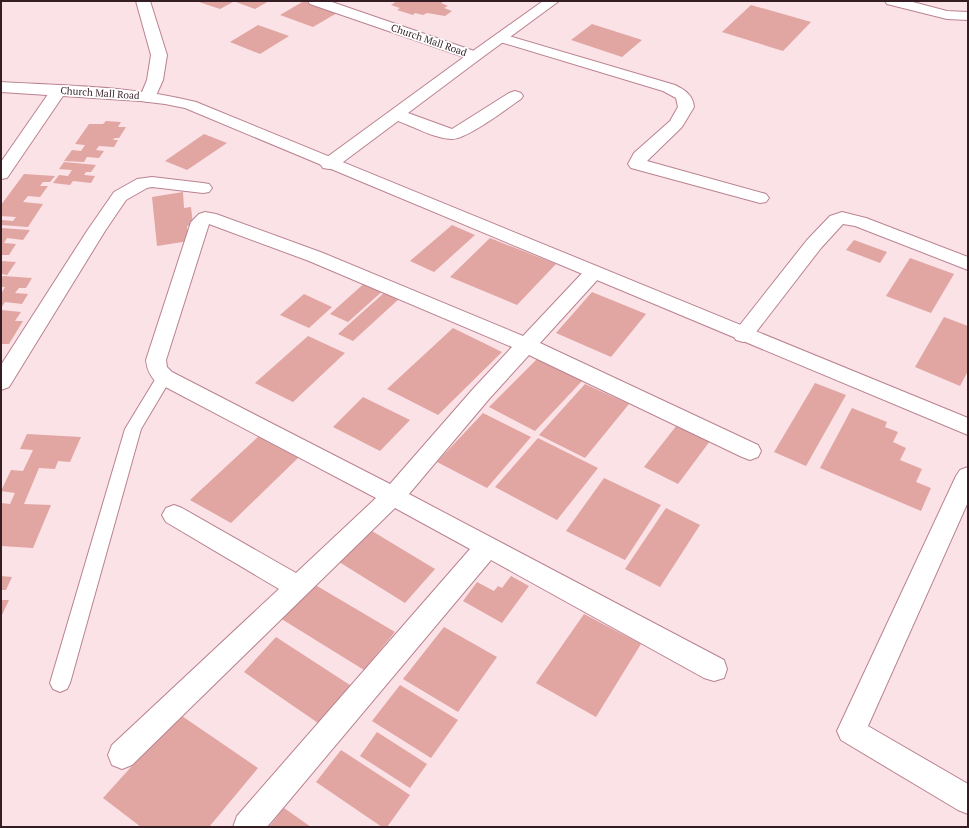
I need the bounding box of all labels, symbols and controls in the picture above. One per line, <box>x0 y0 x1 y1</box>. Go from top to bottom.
street label: Church Mall Road <box>389 21 469 59</box>
street label: Church Mall Road <box>60 84 140 102</box>

